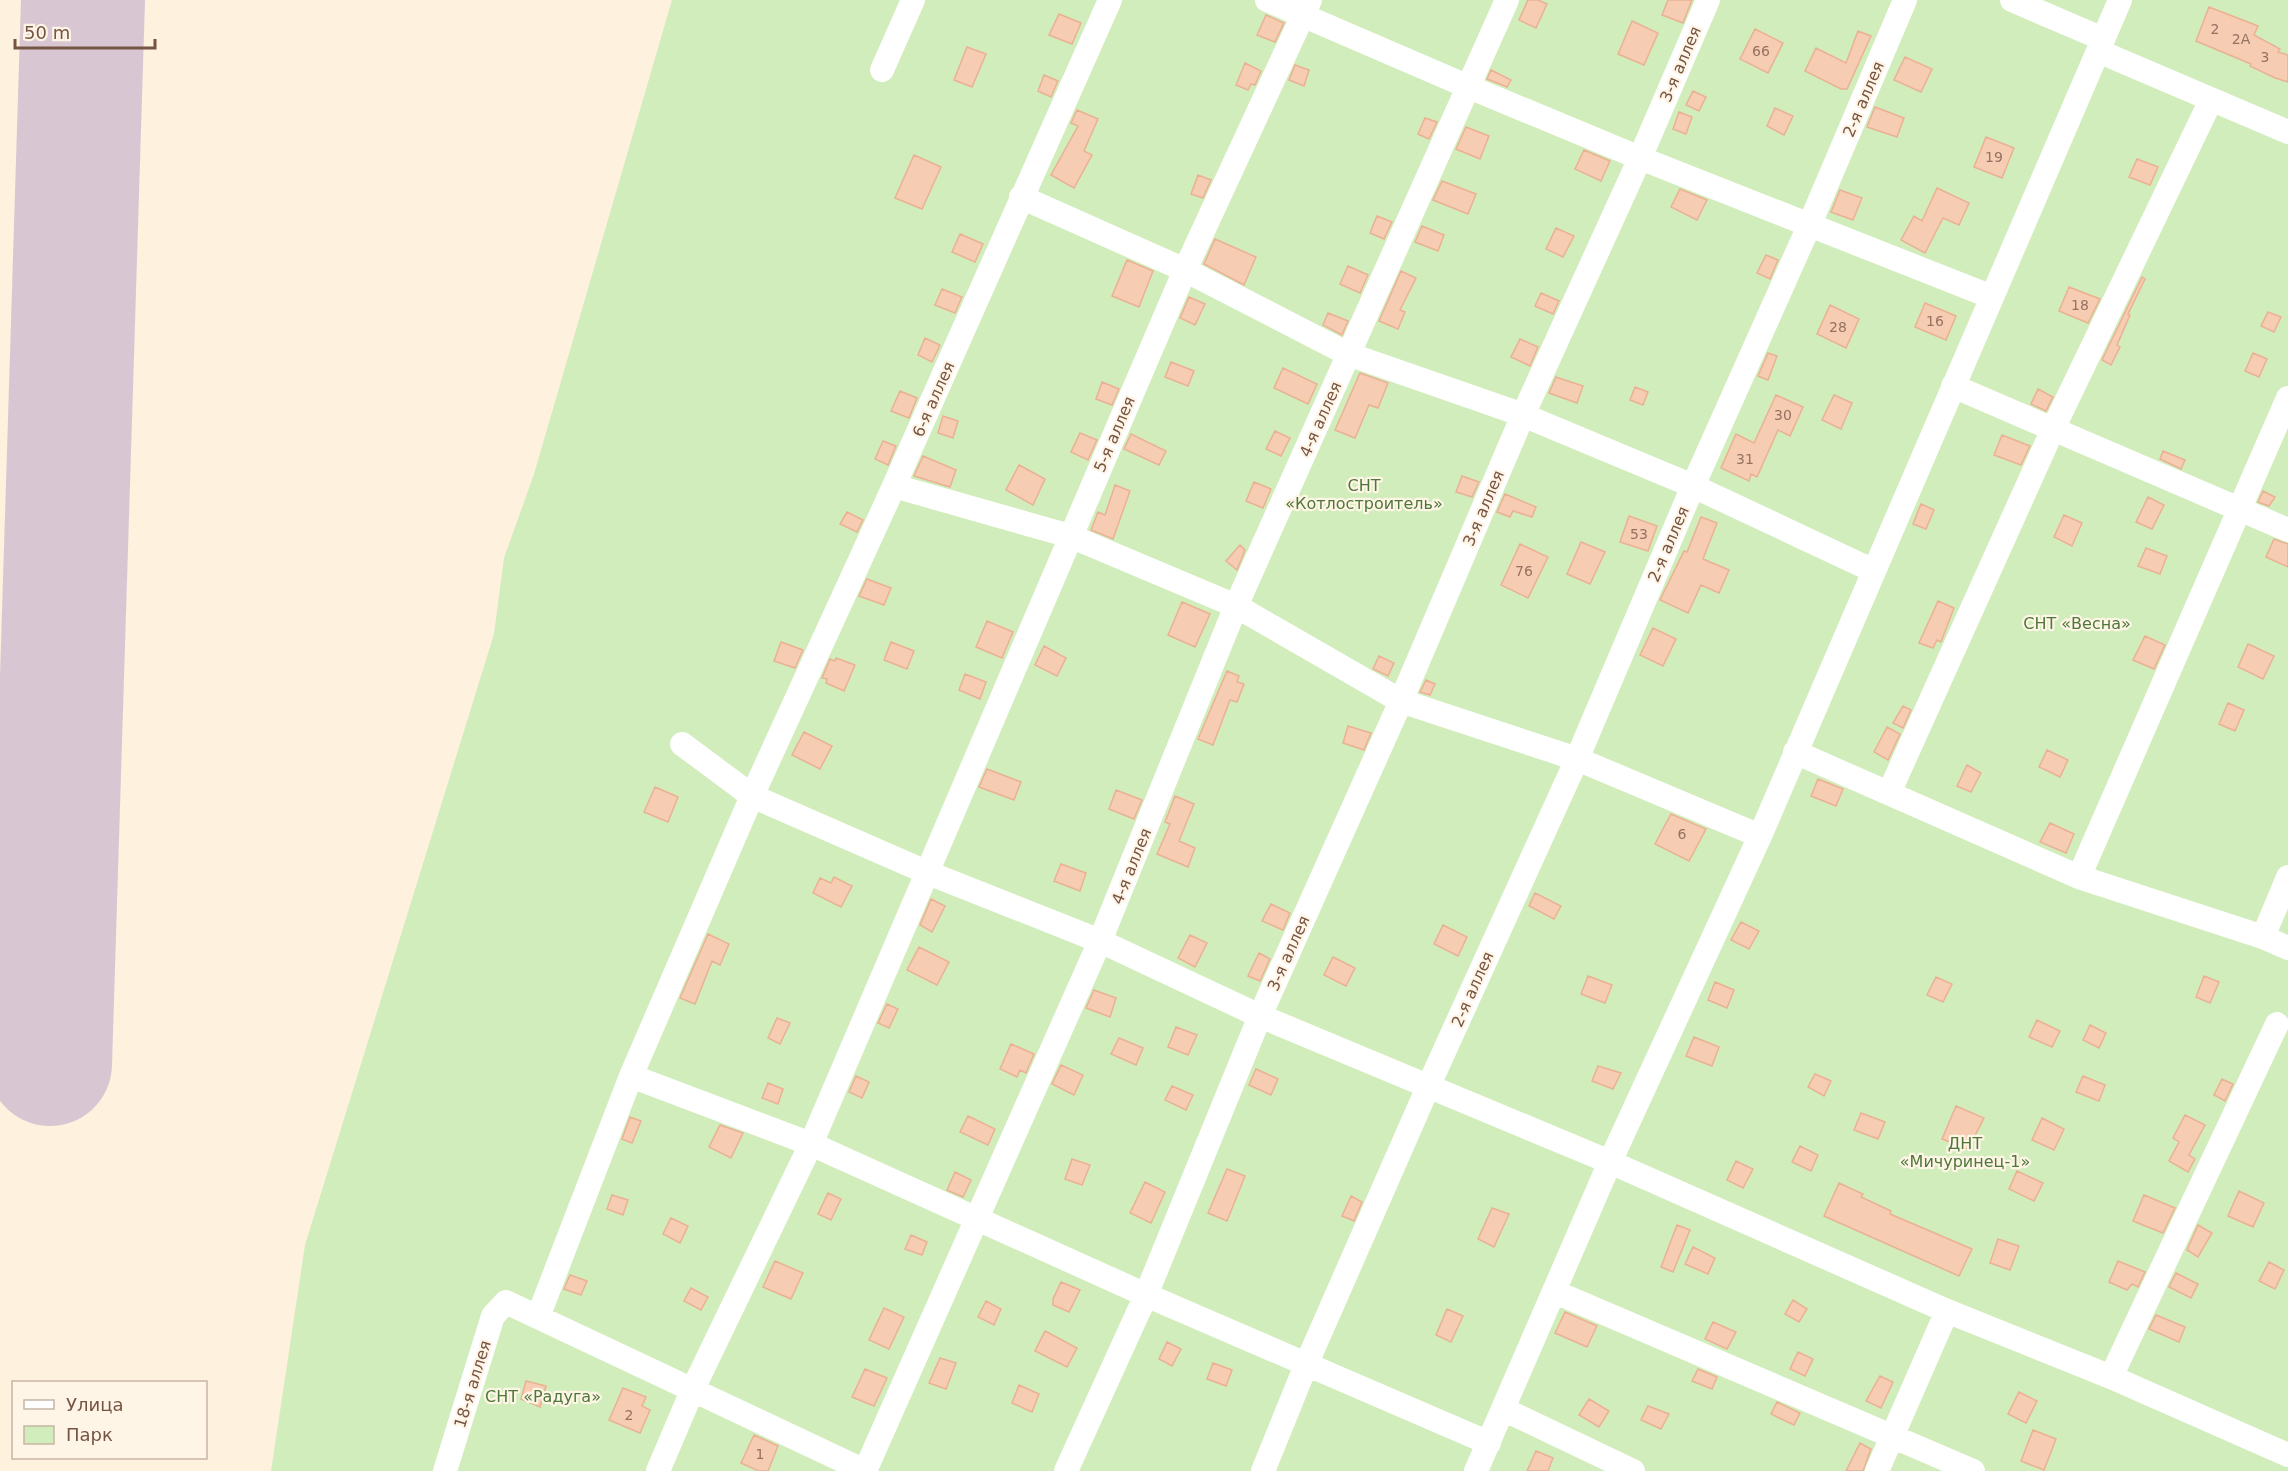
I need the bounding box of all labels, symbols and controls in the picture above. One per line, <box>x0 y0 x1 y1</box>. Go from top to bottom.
scale bar <box>15 12 154 50</box>
house number: 2 <box>2211 21 2219 37</box>
text: 50 m <box>24 22 70 43</box>
street label: 3-я аллея <box>1656 23 1705 105</box>
house number: 2А <box>2232 31 2251 47</box>
house number: 66 <box>1752 43 1770 59</box>
house number: 3 <box>2261 49 2269 65</box>
street label: 2-я аллея <box>1839 58 1888 140</box>
house number: 19 <box>1985 149 2003 165</box>
house number: 18 <box>2071 297 2089 313</box>
house number: 16 <box>1926 313 1944 329</box>
house number: 28 <box>1829 319 1847 335</box>
street label: 6-я аллея <box>908 359 958 440</box>
street label: 4-я аллея <box>1295 379 1345 460</box>
street label: 5-я аллея <box>1090 393 1139 475</box>
house number: 30 <box>1774 407 1792 423</box>
house number: 31 <box>1736 451 1754 467</box>
street label: 3-я аллея <box>1459 467 1508 549</box>
park label: СНТ «Котлостроитель» <box>1285 476 1443 513</box>
street label: 2-я аллея <box>1644 503 1693 585</box>
house number: 53 <box>1630 526 1648 542</box>
house number: 76 <box>1515 563 1533 579</box>
park label: СНТ «Весна» <box>2023 614 2131 633</box>
street label: 4-я аллея <box>1108 825 1155 907</box>
house number: 6 <box>1678 826 1687 842</box>
street label: 3-я аллея <box>1263 913 1313 994</box>
street label: 2-я аллея <box>1447 949 1497 1030</box>
park label: ДНТ «Мичуринец-1» <box>1900 1134 2030 1171</box>
street label: 18-я аллея <box>450 1338 495 1430</box>
legend <box>12 1381 207 1459</box>
park label: СНТ «Радуга» <box>485 1387 601 1406</box>
text: Улица <box>66 1394 123 1415</box>
house number: 2 <box>625 1407 633 1423</box>
text: Парк <box>66 1424 113 1445</box>
house number: 1 <box>756 1446 764 1462</box>

